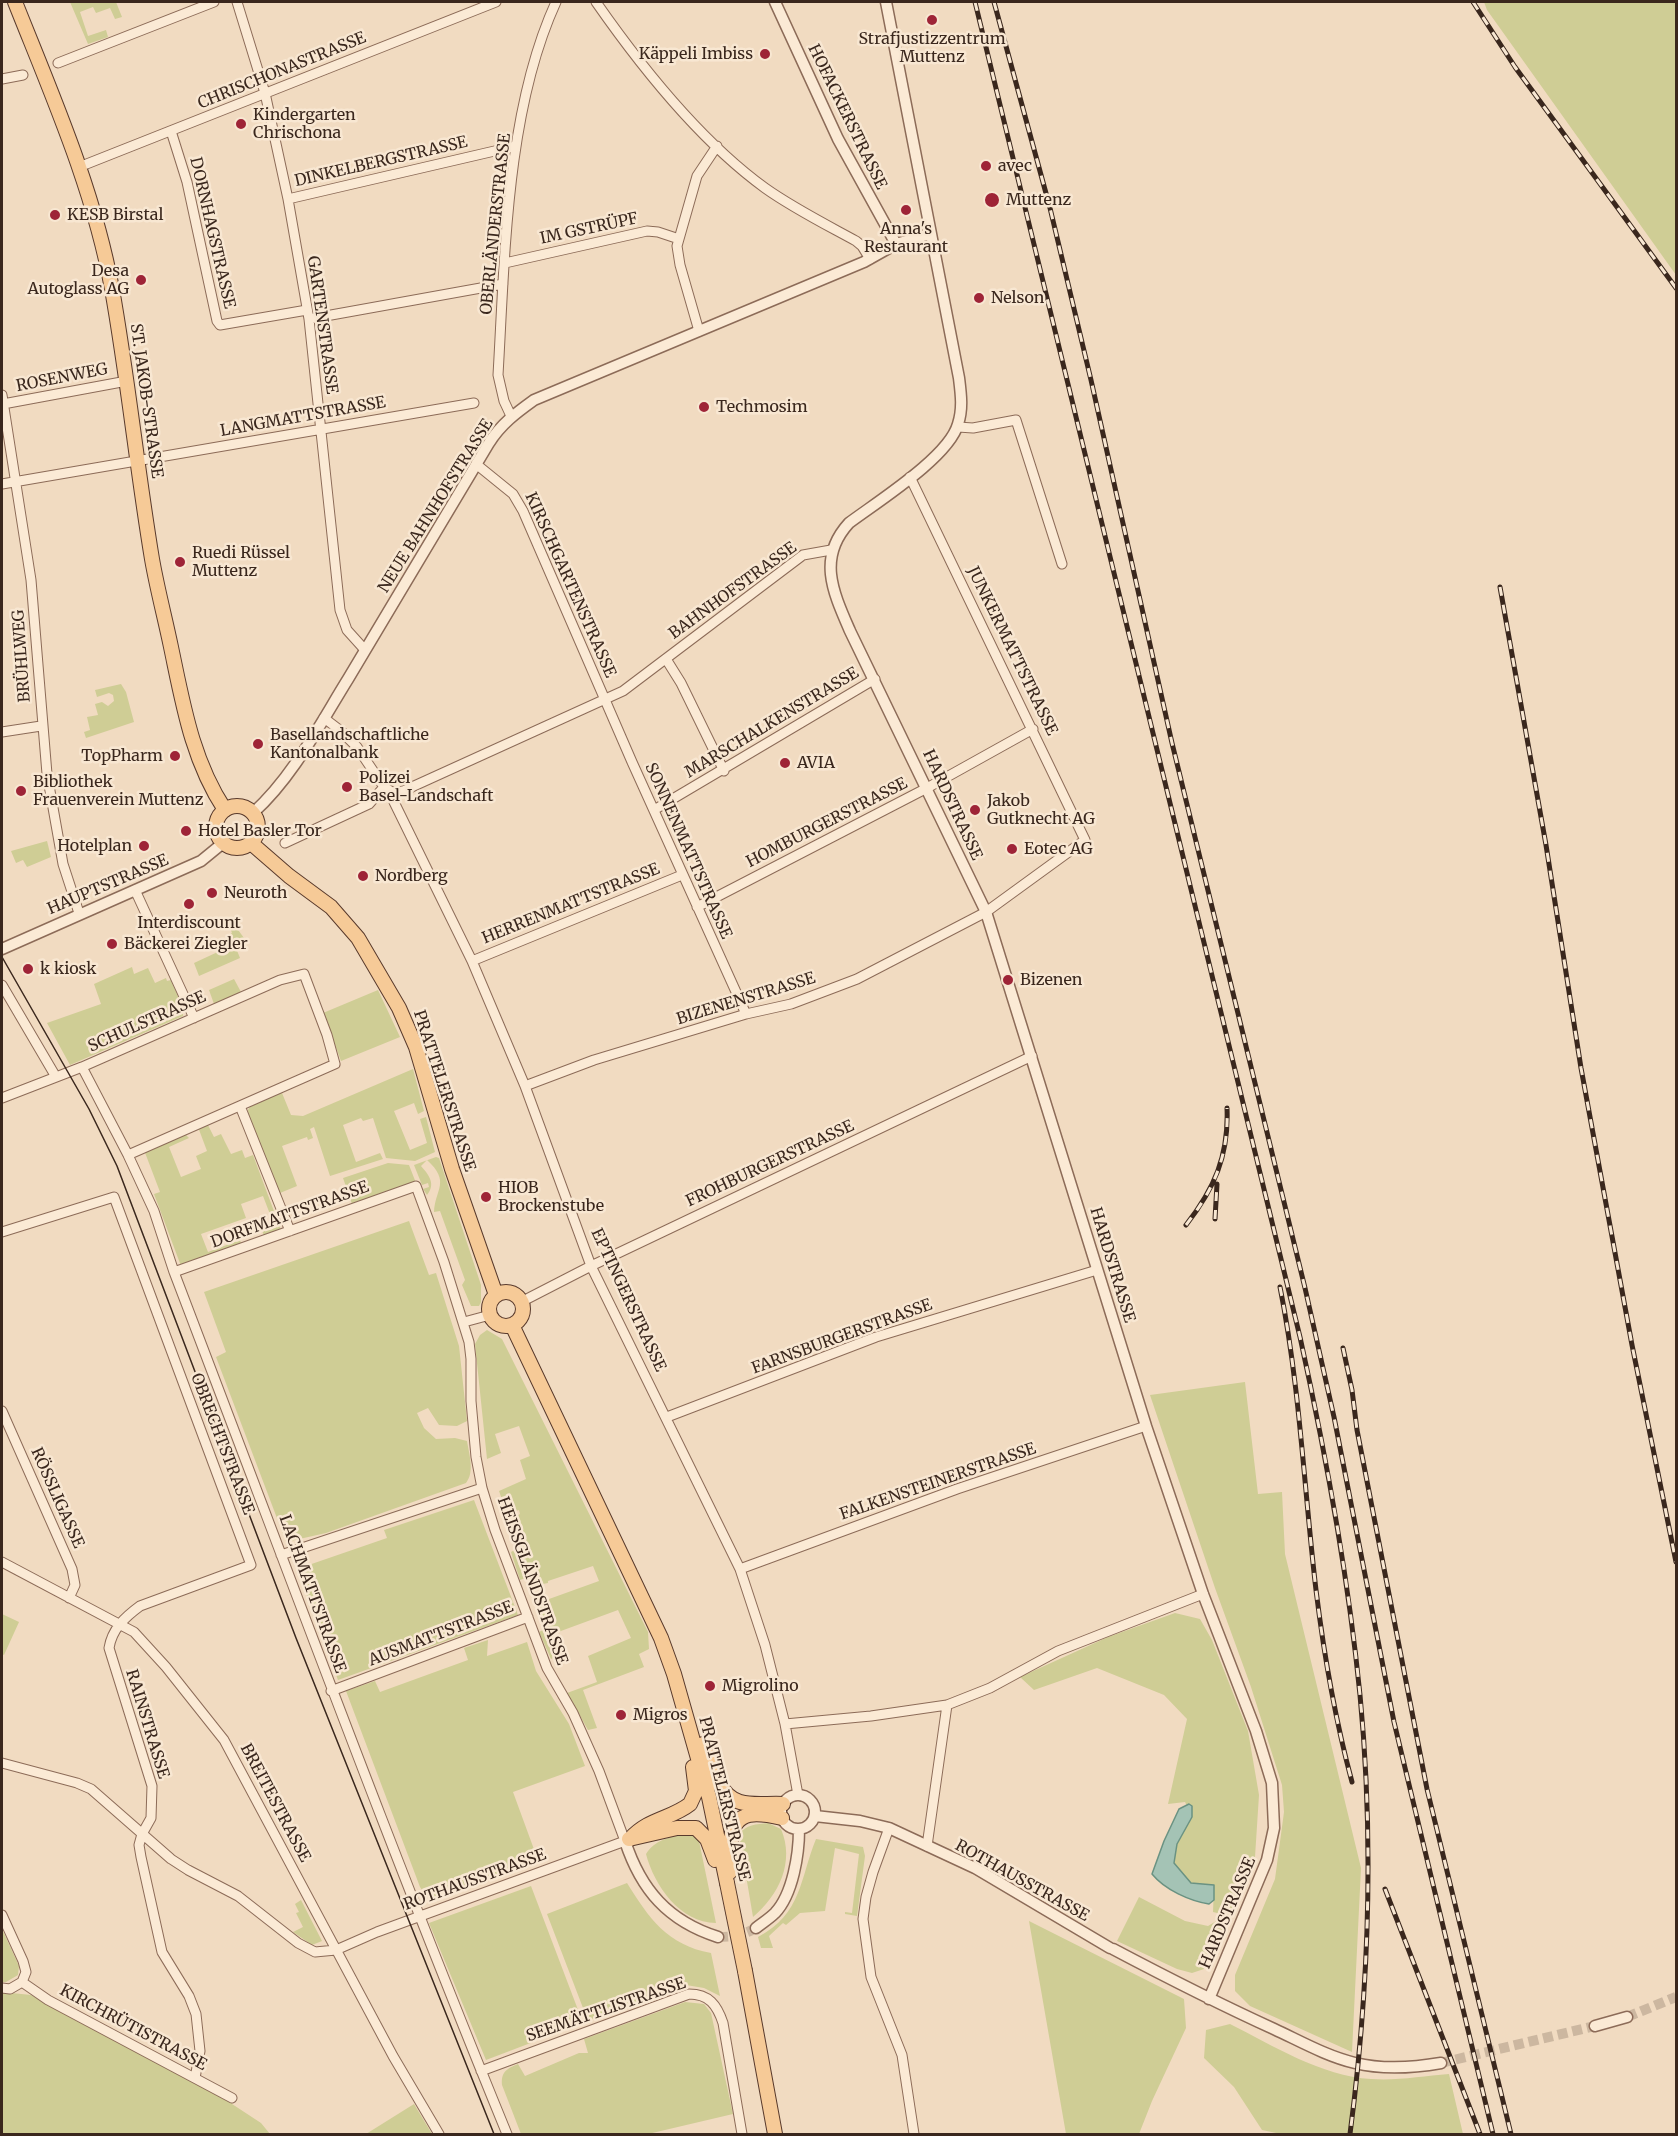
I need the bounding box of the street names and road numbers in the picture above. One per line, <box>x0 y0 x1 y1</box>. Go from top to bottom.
street label: CHRISCHONASTRASSE <box>195 28 369 114</box>
street label: HOFACKERSTRASSE <box>804 41 890 193</box>
street label: OBERLÄNDERSTRASSE <box>477 132 515 316</box>
street label: DINKELBERGSTRASSE <box>293 133 469 191</box>
street label: DORNHAGSTRASSE <box>185 155 239 311</box>
street label: IM GSTRÜPF <box>538 209 640 249</box>
street label: GARTENSTRASSE <box>303 255 341 395</box>
street label: ST. JAKOB-STRASSE <box>126 322 166 480</box>
street label: ROSENWEG <box>15 360 109 396</box>
street label: LANGMATTSTRASSE <box>219 393 387 441</box>
street label: NEUE BAHNHOFSTRASSE <box>375 416 497 596</box>
street label: KIRSCHGARTENSTRASSE <box>520 489 620 681</box>
street label: BAHNHOFSTRASSE <box>665 538 801 644</box>
street label: JUNKERMATTSTRASSE <box>963 563 1061 739</box>
street label: BRÜHLWEG <box>9 609 35 703</box>
street label: MARSCHALKENSTRASSE <box>682 664 862 782</box>
street label: HARDSTRASSE <box>918 747 986 863</box>
street label: SONNENMATTSTRASSE <box>640 760 736 942</box>
street label: HOMBURGERSTRASSE <box>743 774 911 872</box>
street label: HAUPTSTRASSE <box>45 851 171 919</box>
street label: HERRENMATTSTRASSE <box>479 860 663 948</box>
street label: BIZENENSTRASSE <box>674 969 818 1029</box>
street label: SCHULSTRASSE <box>85 987 209 1057</box>
street label: PRATTELERSTRASSE <box>409 1008 479 1174</box>
street label: FROHBURGERSTRASSE <box>683 1117 857 1211</box>
street label: DORFMATTSTRASSE <box>209 1178 371 1252</box>
street label: HARDSTRASSE <box>1085 1205 1139 1325</box>
street label: EPTINGERSTRASSE <box>586 1226 670 1374</box>
street label: FARNSBURGERSTRASSE <box>749 1295 935 1379</box>
street label: OBRECHTSTRASSE <box>186 1371 258 1517</box>
street label: FALKENSTEINERSTRASSE <box>837 1439 1039 1525</box>
street label: RÖSSLIGASSE <box>26 1445 88 1551</box>
street label: HEISSGLÄNDSTRASSE <box>493 1494 571 1668</box>
street label: LACHMATTSTRASSE <box>275 1512 349 1676</box>
street label: AUSMATTSTRASSE <box>366 1598 516 1670</box>
street label: RAINSTRASSE <box>121 1667 173 1781</box>
street label: PRATTELERSTRASSE <box>694 1715 754 1883</box>
street label: BREITESTRASSE <box>236 1741 314 1865</box>
street label: ROTHAUSSTRASSE <box>952 1836 1092 1926</box>
street label: ROTHAUSSTRASSE <box>401 1845 549 1915</box>
street label: HARDSTRASSE <box>1196 1854 1260 1972</box>
street label: SEEMÄTTLISTRASSE <box>524 1974 688 2046</box>
street label: KIRCHRÜTISTRASSE <box>56 1981 210 2075</box>

